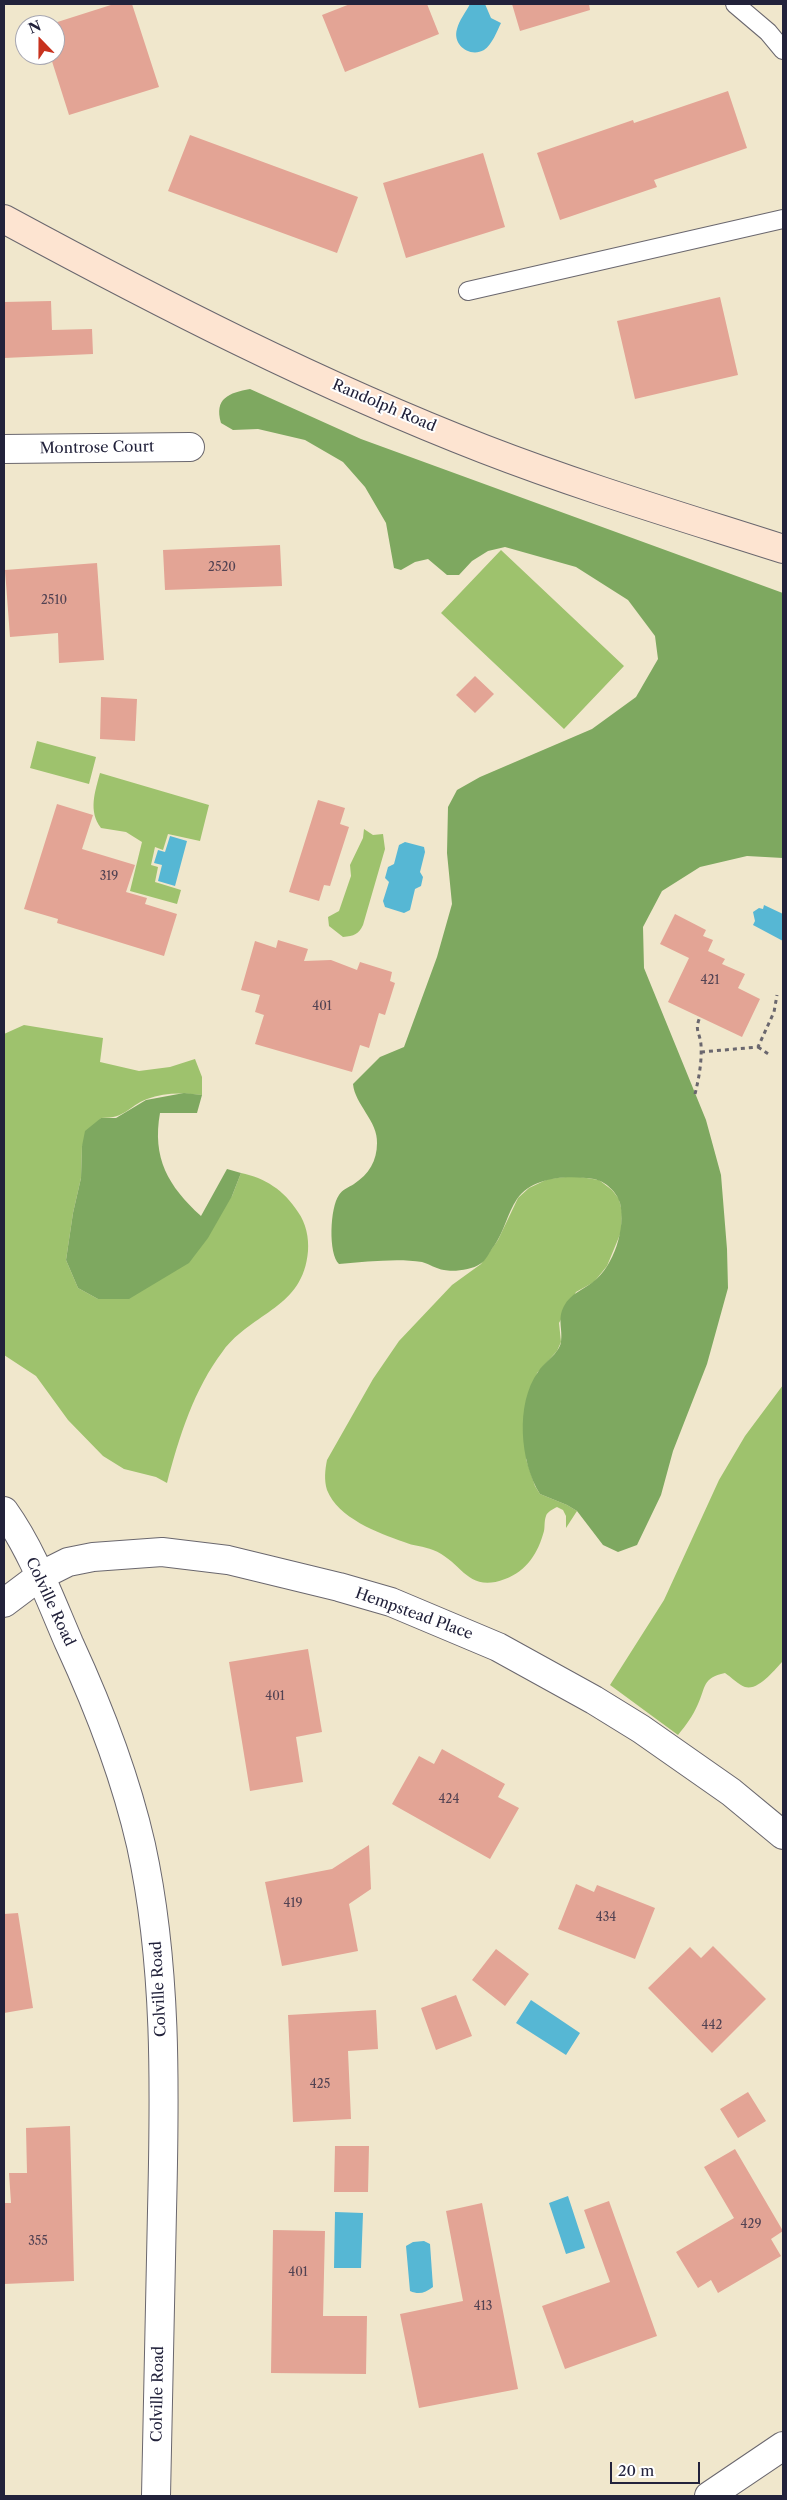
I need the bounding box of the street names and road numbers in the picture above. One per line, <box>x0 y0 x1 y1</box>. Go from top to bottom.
street label: Randolph Road <box>329 376 439 436</box>
street label: Montrose Court <box>40 438 154 458</box>
street label: Colville Road <box>22 1555 78 1649</box>
street label: Hempstead Place <box>353 1584 475 1644</box>
street label: Colville Road <box>147 1941 171 2037</box>
street label: Colville Road <box>148 2346 168 2442</box>

